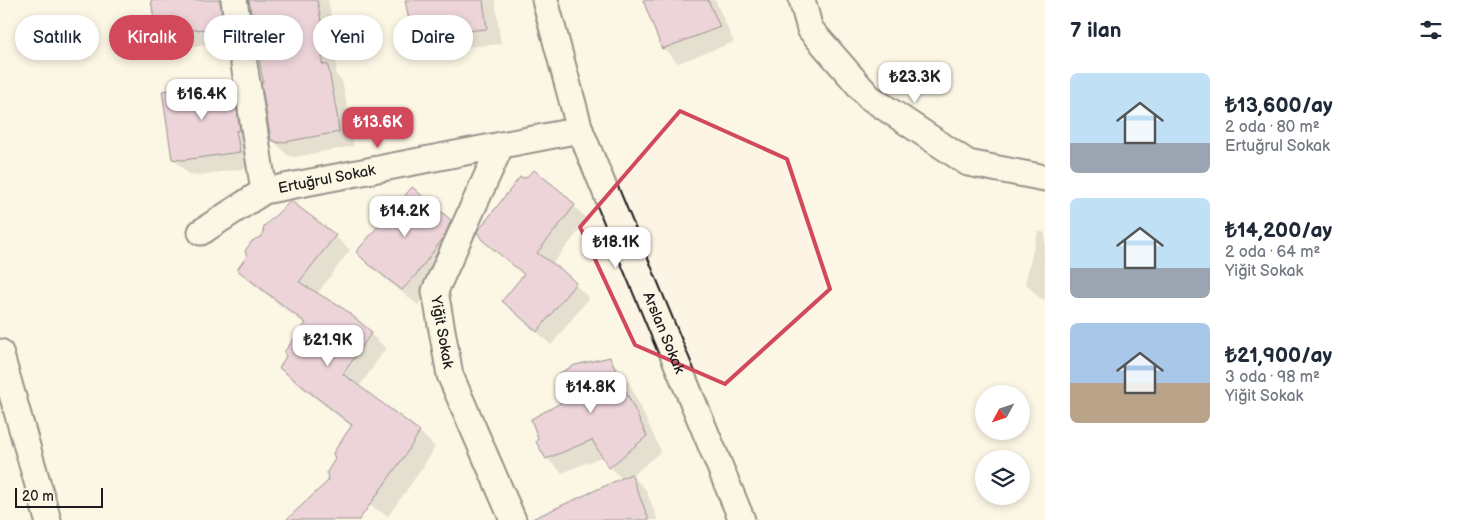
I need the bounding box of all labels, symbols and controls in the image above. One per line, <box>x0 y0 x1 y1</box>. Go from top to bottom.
chip: Satılık <box>15 15 99 60</box>
chip: Kiralık <box>109 15 194 60</box>
chip: Filtreler <box>204 15 303 60</box>
chip: Yeni <box>313 15 383 60</box>
chip: Daire <box>393 15 473 60</box>
icon: filters <box>1417 16 1445 44</box>
text: 7 ilan <box>1070 18 1122 43</box>
pin: ₺23.3K <box>874 62 956 104</box>
text: ₺23.3K <box>889 68 941 87</box>
pin: ₺16.4K <box>161 78 243 121</box>
text: ₺16.4K <box>177 85 227 104</box>
icon: home <box>1110 93 1170 153</box>
text: ₺13,600/ay <box>1225 93 1333 118</box>
pin: ₺13.6K <box>337 106 419 149</box>
text: ₺13.6K <box>353 113 403 132</box>
text: 2 oda · 80 m² <box>1225 118 1320 137</box>
text: Ertuğrul Sokak <box>1225 137 1330 156</box>
street label: Ertuğrul Sokak <box>277 160 377 198</box>
pin: ₺14.2K <box>364 196 446 238</box>
text: ₺14.2K <box>380 202 430 221</box>
icon: home <box>1110 218 1170 278</box>
text: ₺14,200/ay <box>1225 218 1332 243</box>
pin: ₺18.1K <box>575 226 657 269</box>
text: ₺18.1K <box>593 233 639 252</box>
text: 2 oda · 64 m² <box>1225 243 1321 262</box>
text: Yiğit Sokak <box>1225 262 1303 281</box>
street label: Arslan Sokak <box>639 289 690 377</box>
street label: Yiğit Sokak <box>426 293 458 371</box>
pin: ₺21.9K <box>287 324 369 367</box>
text: ₺21.9K <box>304 331 352 350</box>
icon: home <box>1110 343 1170 403</box>
text: ₺21,900/ay <box>1225 343 1332 368</box>
text: 3 oda · 98 m² <box>1225 368 1320 387</box>
pin: ₺14.8K <box>550 372 632 414</box>
text: ₺14.8K <box>566 378 616 397</box>
north arrow <box>975 385 1030 440</box>
map controls <box>975 385 1030 505</box>
text: Yiğit Sokak <box>1225 387 1303 406</box>
button: layers <box>975 450 1030 505</box>
scale bar <box>15 485 102 508</box>
text: 20 m <box>22 488 54 505</box>

